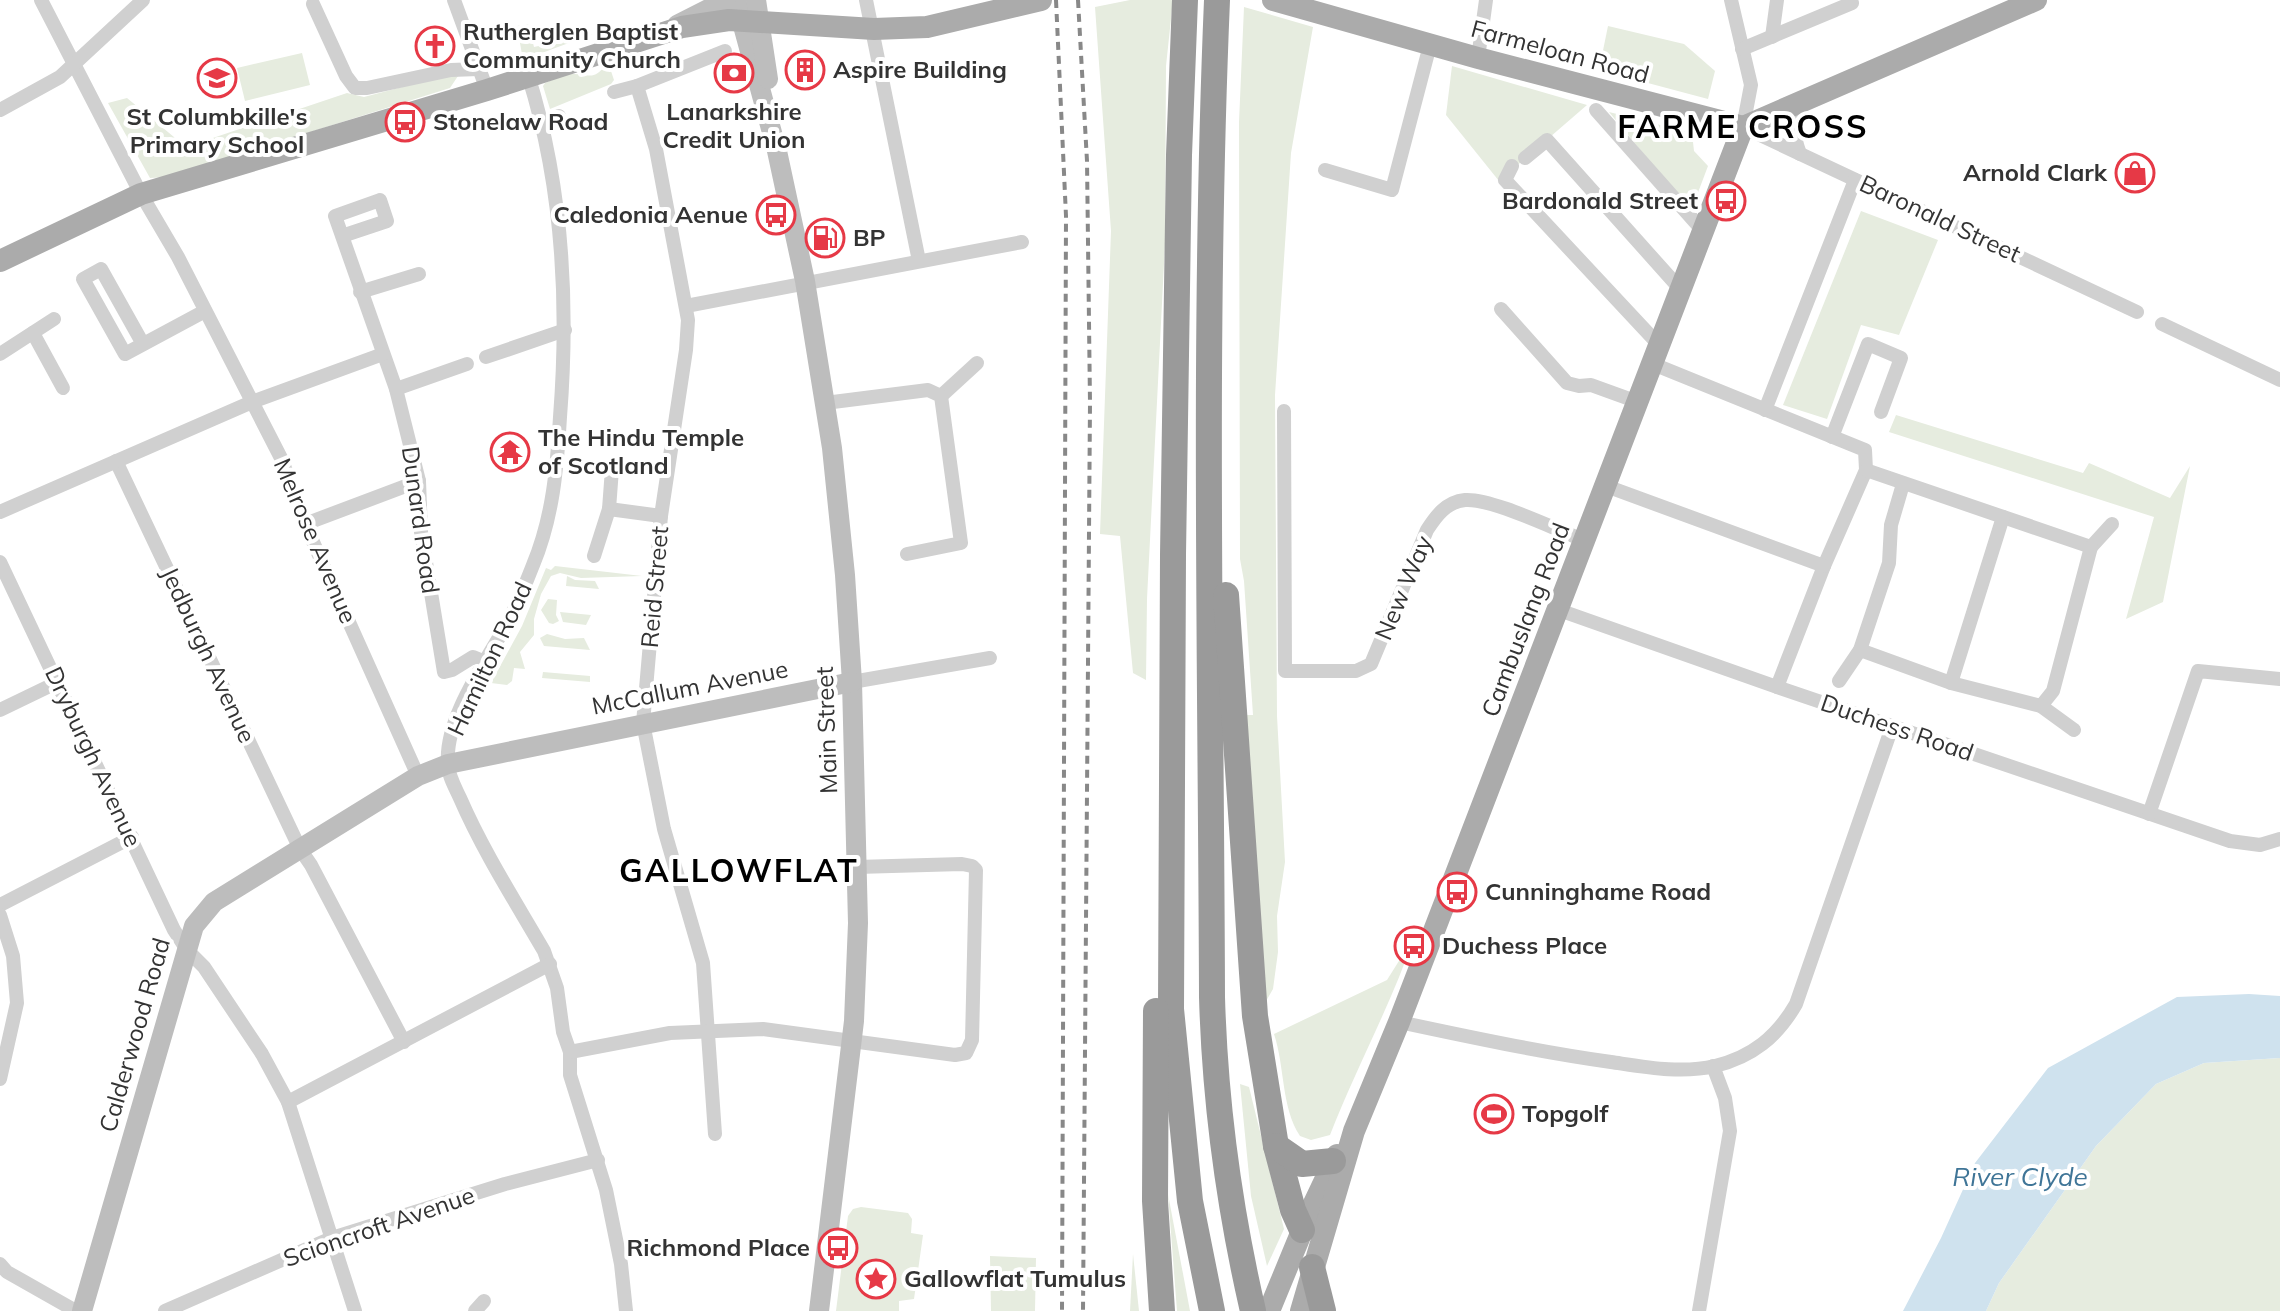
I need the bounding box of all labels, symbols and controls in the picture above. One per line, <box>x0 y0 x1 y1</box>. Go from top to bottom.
street label: Farmeloan Road <box>1468 13 1653 89</box>
place label: Rutherglen Baptist Community Church <box>463 16 681 74</box>
church icon: Rutherglen Baptist Community Church <box>414 25 456 67</box>
building icon: Aspire Building <box>784 49 826 91</box>
bank icon: Lanarkshire Credit Union <box>713 52 755 94</box>
place label: Aspire Building <box>833 54 1007 84</box>
school or university icon: St Columbkille's Primary School <box>196 57 238 99</box>
place label: Lanarkshire Credit Union <box>663 96 805 154</box>
place label: St Columbkille's Primary School <box>127 101 307 159</box>
bus stop icon: Stonelaw Road <box>384 101 426 143</box>
place label: Stonelaw Road <box>433 106 608 136</box>
district label: FARME CROSS <box>1617 106 1869 146</box>
shop icon: Arnold Clark <box>2114 152 2156 194</box>
place label: Arnold Clark <box>1963 157 2108 187</box>
street label: Baronald Street <box>1855 168 2026 268</box>
bus stop icon: Bardonald Street <box>1705 180 1747 222</box>
place label: Bardonald Street <box>1502 185 1698 215</box>
bus stop icon: Caledonia Aenue <box>755 194 797 236</box>
place label: Caledonia Aenue <box>553 199 748 229</box>
fuel station icon: BP <box>804 217 846 259</box>
place label: BP <box>853 222 886 252</box>
place label: The Hindu Temple of Scotland <box>538 422 744 480</box>
temple icon: The Hindu Temple of Scotland <box>489 431 531 473</box>
street label: Dunard Road <box>396 444 446 595</box>
street label: Melrose Avenue <box>268 454 364 628</box>
street label: Cambuslang Road <box>1474 518 1576 721</box>
street label: Reid Street <box>634 525 674 649</box>
street label: New Way <box>1368 531 1439 644</box>
street label: Jedburgh Avenue <box>155 562 263 747</box>
street label: Hamilton Road <box>440 577 538 740</box>
street label: McCallum Avenue <box>589 653 790 721</box>
street label: Dryburgh Avenue <box>39 662 149 851</box>
street label: Main Street <box>809 666 843 794</box>
street label: Duchess Road <box>1817 687 1978 767</box>
district label: GALLOWFLAT <box>619 850 859 890</box>
bus stop icon: Cunninghame Road <box>1436 871 1478 913</box>
place label: Cunninghame Road <box>1485 876 1711 906</box>
bus stop icon: Duchess Place <box>1393 925 1435 967</box>
place label: Duchess Place <box>1442 930 1607 960</box>
street label: Calderwood Road <box>92 934 176 1135</box>
sports icon: Topgolf <box>1473 1093 1515 1135</box>
place label: Topgolf <box>1522 1098 1609 1128</box>
water label: River Clyde <box>1952 1160 2088 1193</box>
street label: Scioncroft Avenue <box>279 1179 478 1273</box>
bus stop icon: Richmond Place <box>817 1227 859 1269</box>
place label: Richmond Place <box>626 1232 810 1262</box>
place icon: Gallowflat Tumulus <box>855 1258 897 1300</box>
place label: Gallowflat Tumulus <box>904 1263 1126 1293</box>

